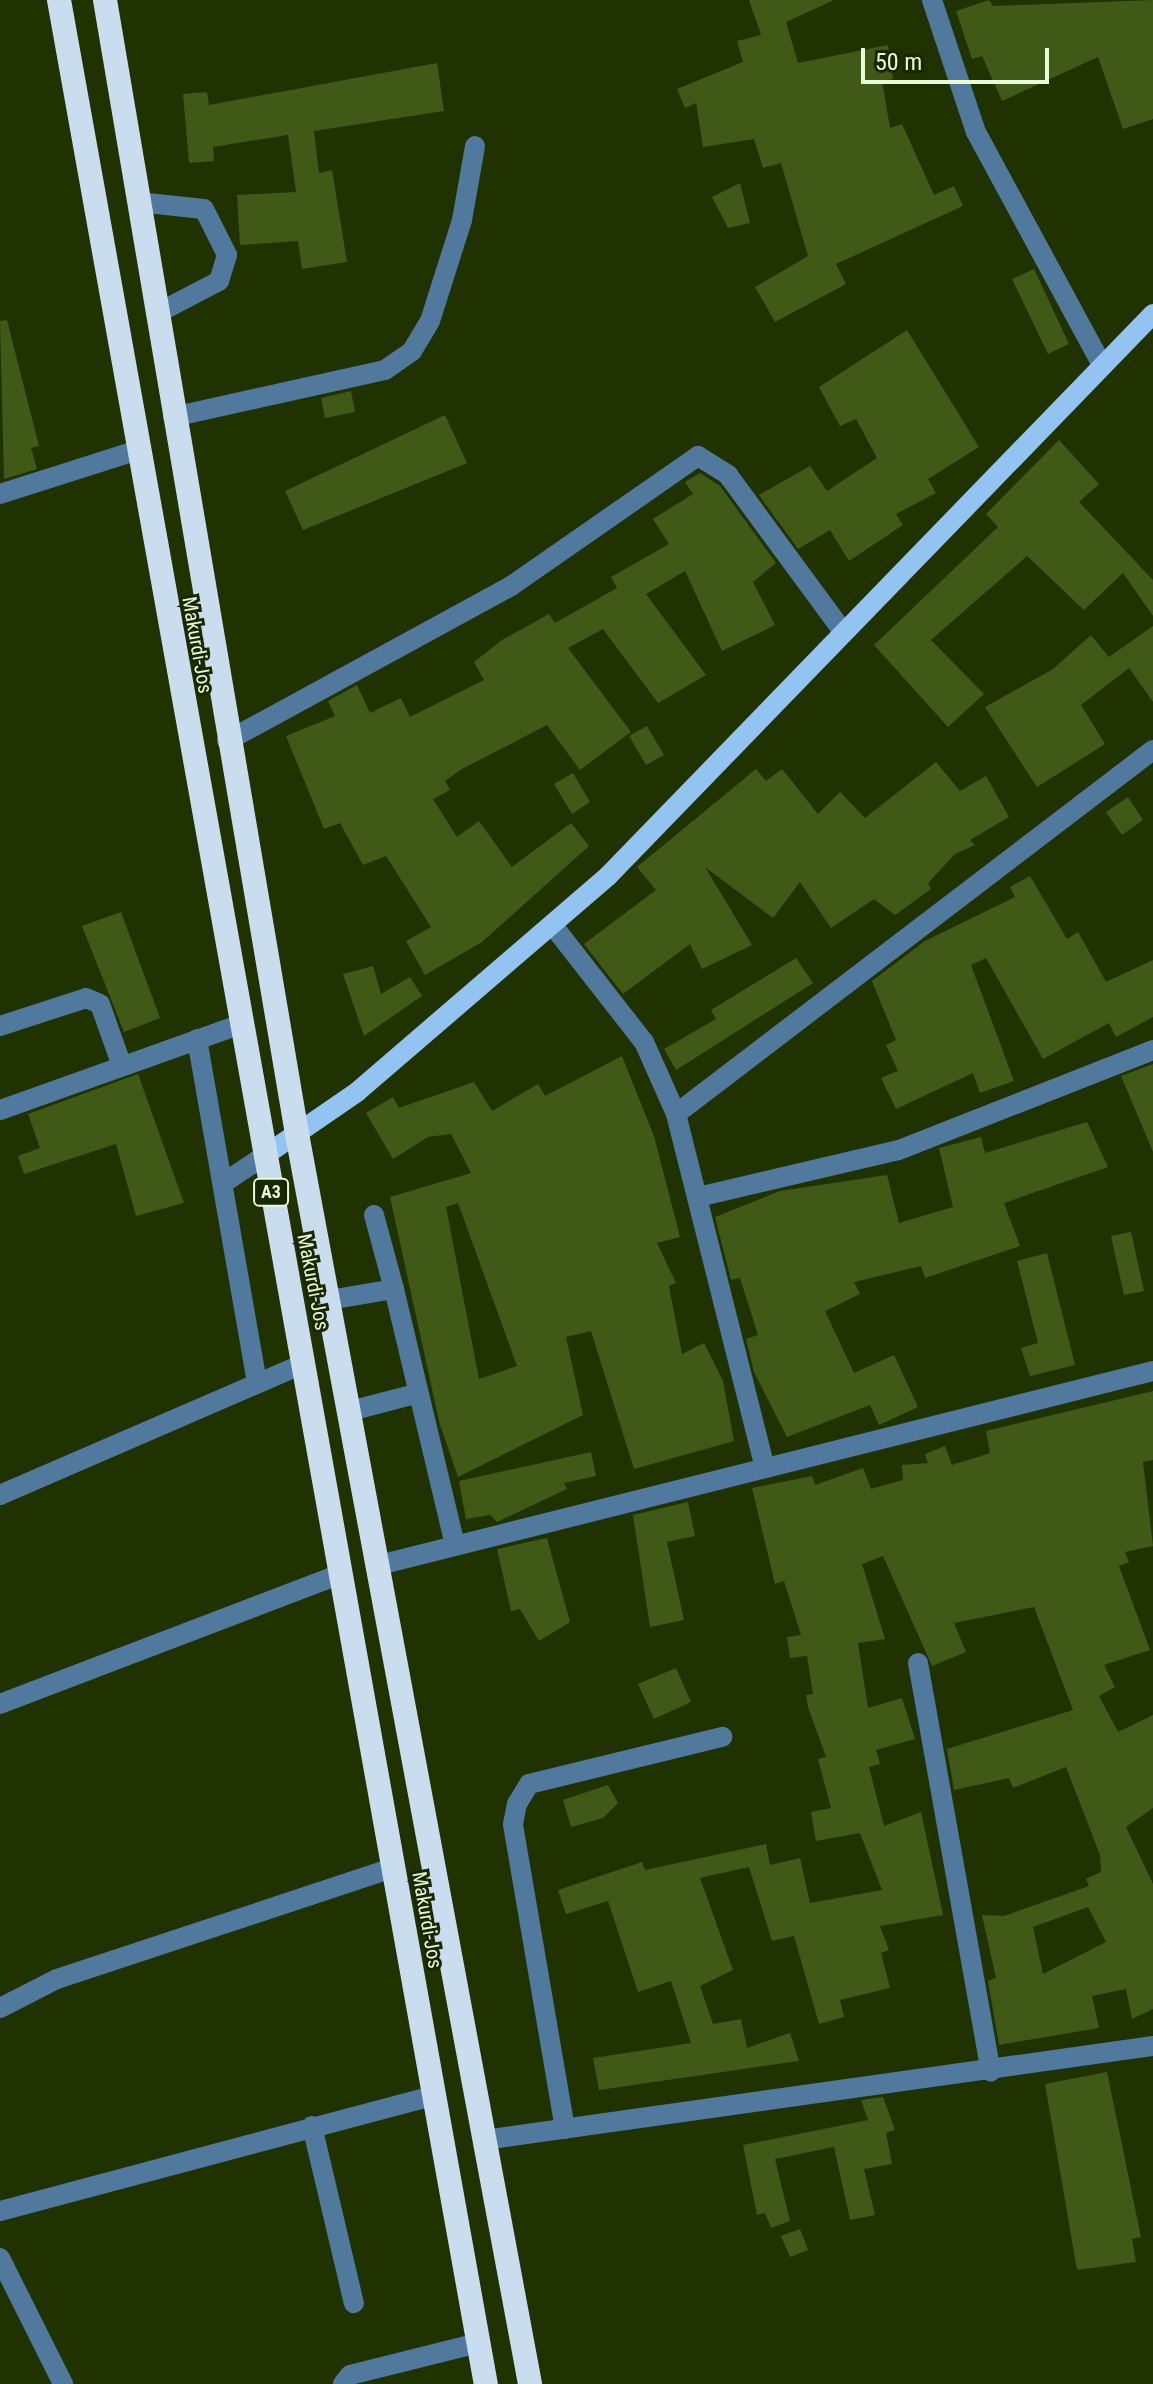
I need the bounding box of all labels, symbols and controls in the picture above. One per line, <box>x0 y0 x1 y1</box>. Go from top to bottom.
scale bar <box>865 32 1053 82</box>
text: 50 m <box>875 48 922 76</box>
street label: Makurdi-Jos <box>177 595 217 695</box>
road number: A3 <box>253 1178 289 1206</box>
street label: Makurdi-Jos <box>292 1232 334 1332</box>
street label: Makurdi-Jos <box>407 1870 447 1970</box>

